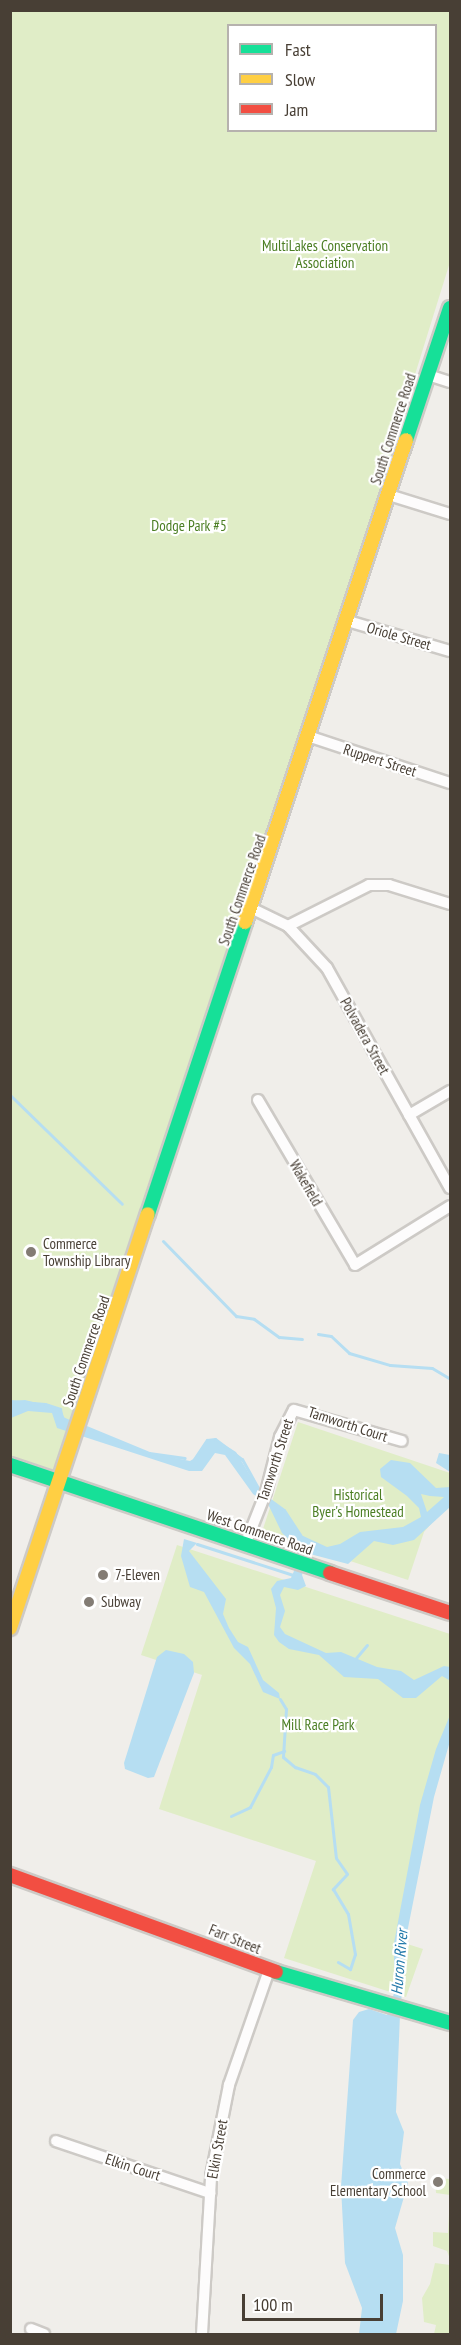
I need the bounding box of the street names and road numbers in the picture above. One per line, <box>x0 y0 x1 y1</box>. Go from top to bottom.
street label: South Commerce Road <box>366 371 420 487</box>
street label: Oriole Street <box>365 618 433 654</box>
street label: Ruppert Street <box>341 740 419 780</box>
street label: South Commerce Road <box>215 832 269 948</box>
street label: Polvadera Street <box>336 994 394 1078</box>
street label: Wakefield <box>286 1157 326 1209</box>
street label: South Commerce Road <box>59 1293 113 1409</box>
street label: Tamworth Court <box>306 1403 390 1445</box>
street label: Tamworth Street <box>253 1416 297 1504</box>
street label: West Commerce Road <box>205 1505 315 1559</box>
street label: Farr Street <box>206 1920 264 1958</box>
street label: Elkin Street <box>203 2118 231 2180</box>
street label: Elkin Court <box>103 2150 163 2184</box>

